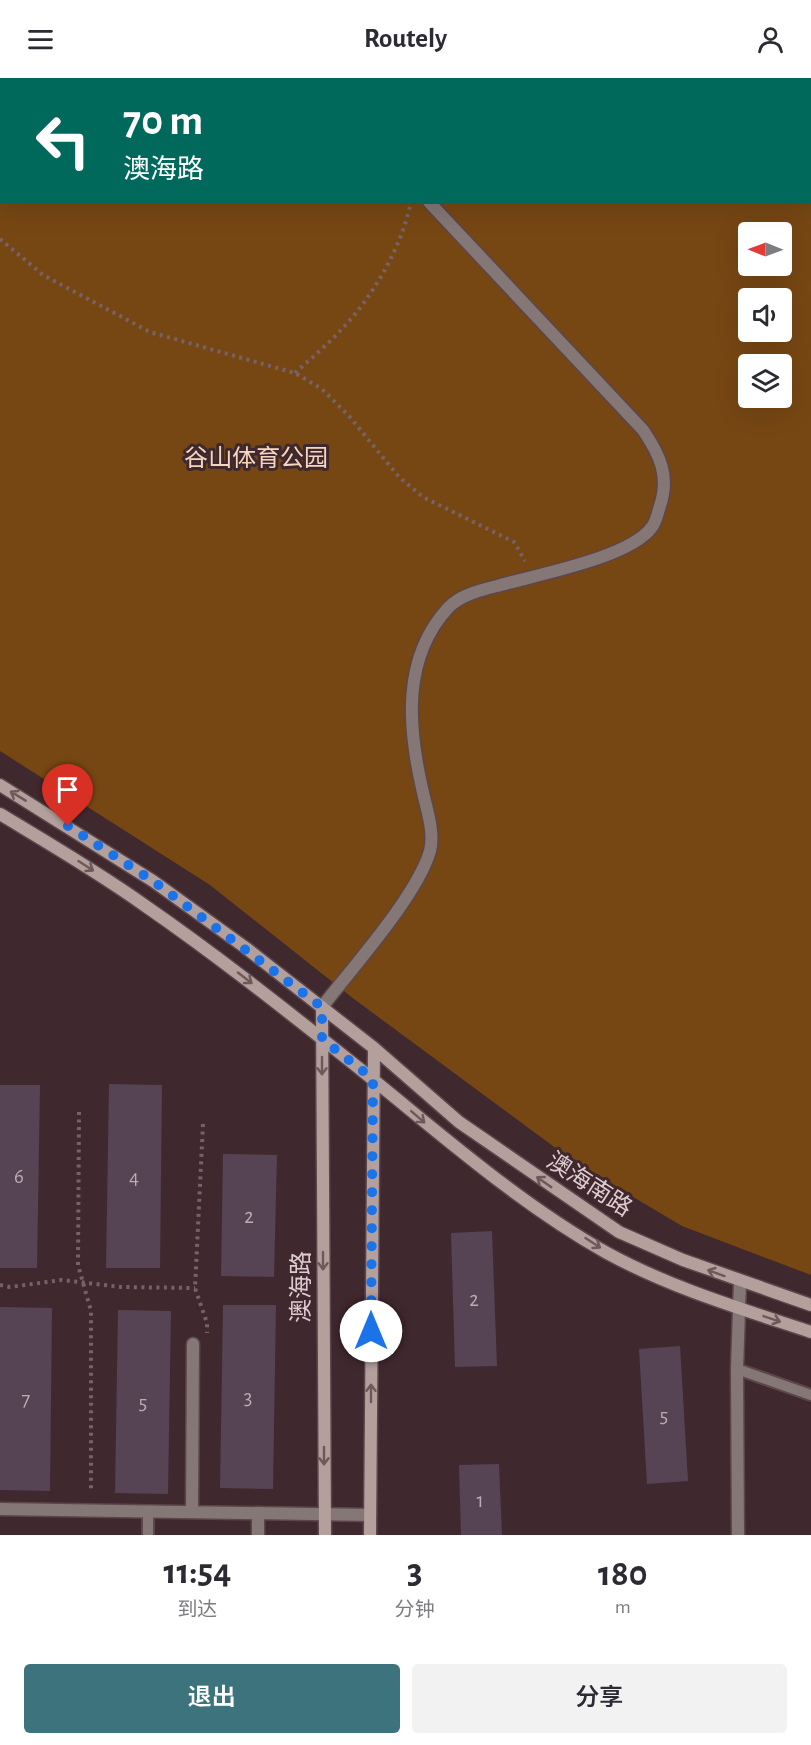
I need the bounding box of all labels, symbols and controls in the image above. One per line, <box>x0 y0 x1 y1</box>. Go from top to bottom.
icon: menu <box>24 23 57 56</box>
icon: person <box>754 23 787 56</box>
text: Routely <box>364 25 447 52</box>
text: 70 m <box>123 100 203 142</box>
icon: left <box>24 102 102 180</box>
text: 澳海路 <box>123 156 204 183</box>
north arrow <box>738 222 792 276</box>
map controls <box>738 222 792 408</box>
button: sound <box>738 288 792 342</box>
button: layers <box>738 354 792 408</box>
park label: 谷山体育公园 <box>184 445 328 471</box>
pin <box>42 764 93 826</box>
icon: arrive <box>51 773 84 806</box>
one-way arrow <box>10 789 27 801</box>
one-way arrow <box>77 860 94 873</box>
one-way arrow <box>237 972 253 985</box>
one-way arrow <box>316 1055 328 1075</box>
one-way arrow <box>410 1111 426 1124</box>
street label: 澳海南路 <box>542 1147 637 1221</box>
house number: 6 <box>14 1166 24 1187</box>
house number: 4 <box>129 1167 139 1188</box>
one-way arrow <box>537 1176 553 1188</box>
house number: 2 <box>244 1206 254 1227</box>
one-way arrow <box>584 1238 601 1250</box>
one-way arrow <box>317 1250 329 1270</box>
street label: 澳海路 <box>288 1251 314 1323</box>
one-way arrow <box>707 1266 726 1277</box>
house number: 2 <box>469 1289 479 1310</box>
position arrow <box>339 1299 403 1363</box>
one-way arrow <box>762 1315 781 1326</box>
one-way arrow <box>365 1383 377 1403</box>
house number: 3 <box>244 1387 252 1408</box>
house number: 7 <box>22 1389 31 1410</box>
house number: 5 <box>139 1392 147 1413</box>
house number: 5 <box>660 1405 668 1426</box>
one-way arrow <box>318 1445 330 1465</box>
house number: 1 <box>476 1490 484 1511</box>
text: 11:54 <box>163 1554 231 1590</box>
text: 3 <box>407 1554 422 1590</box>
text: 180 <box>598 1556 648 1592</box>
text: m <box>615 1597 631 1617</box>
text: 到达 <box>177 1600 217 1620</box>
text: 分钟 <box>395 1600 435 1620</box>
button: 退出 <box>24 1664 400 1733</box>
button: 分享 <box>412 1664 787 1733</box>

